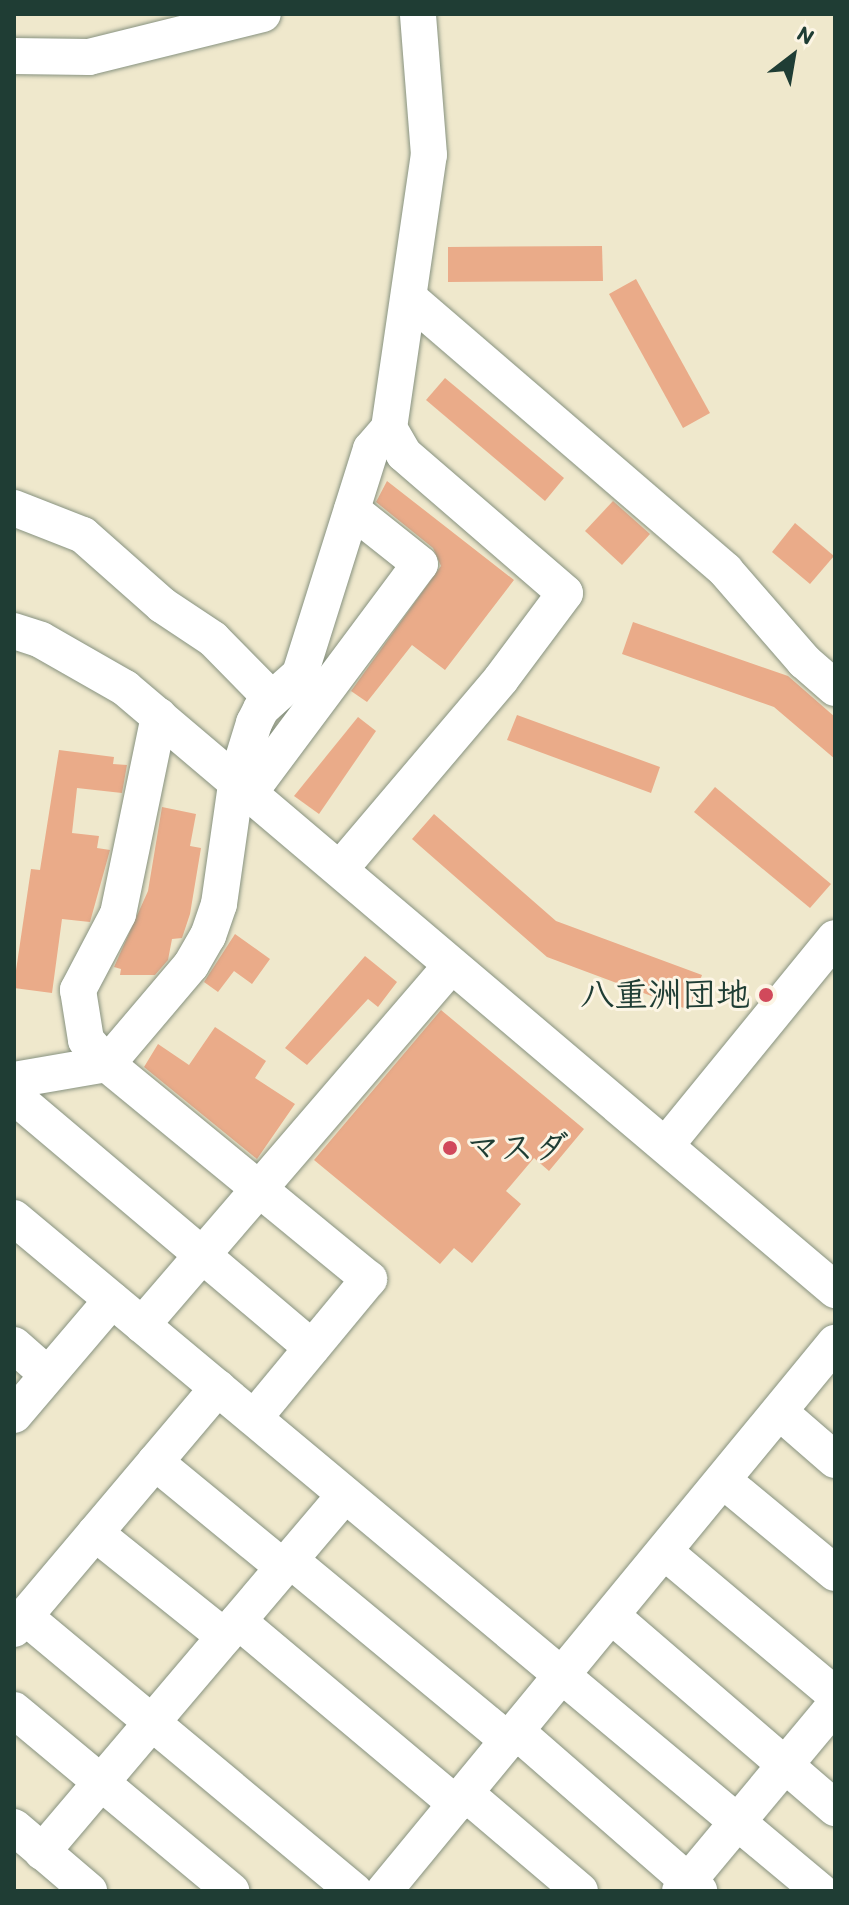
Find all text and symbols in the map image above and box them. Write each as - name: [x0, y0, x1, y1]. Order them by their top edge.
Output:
- north arrow: [753, 16, 833, 96]
- text: N: [792, 20, 819, 50]
- place label: 八重洲団地: [580, 975, 750, 1015]
- marker: 八重洲団地: [757, 986, 775, 1004]
- place label: マスダ: [466, 1128, 568, 1168]
- marker: マスダ: [441, 1139, 459, 1157]

